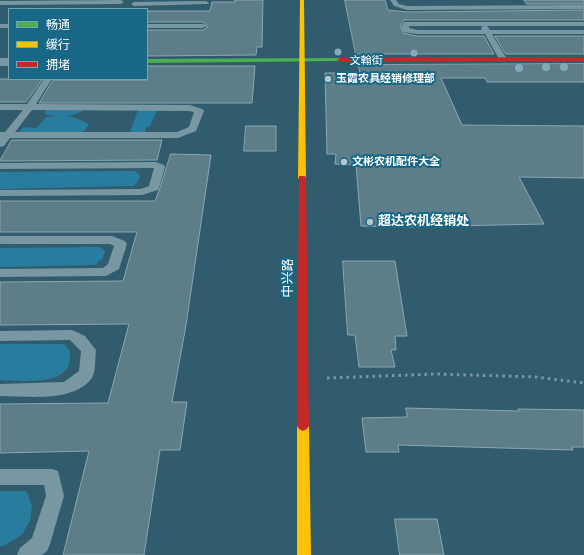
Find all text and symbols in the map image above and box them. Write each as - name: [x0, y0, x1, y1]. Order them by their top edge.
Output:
- legend: [8, 8, 148, 80]
- text: 畅通: [46, 18, 70, 33]
- text: 缓行: [46, 38, 70, 53]
- street label: 文翰街: [350, 54, 382, 68]
- text: 拥堵: [46, 58, 70, 73]
- place label: 玉霞农具经销修理部: [336, 72, 435, 86]
- marker: 玉霞农具经销修理部: [323, 74, 333, 84]
- place label: 文彬农机配件大全: [352, 155, 440, 169]
- marker: 文彬农机配件大全: [339, 157, 349, 167]
- place label: 超达农机经销处: [378, 214, 469, 230]
- marker: 超达农机经销处: [365, 217, 375, 227]
- street label: 中兴路: [281, 259, 297, 297]

